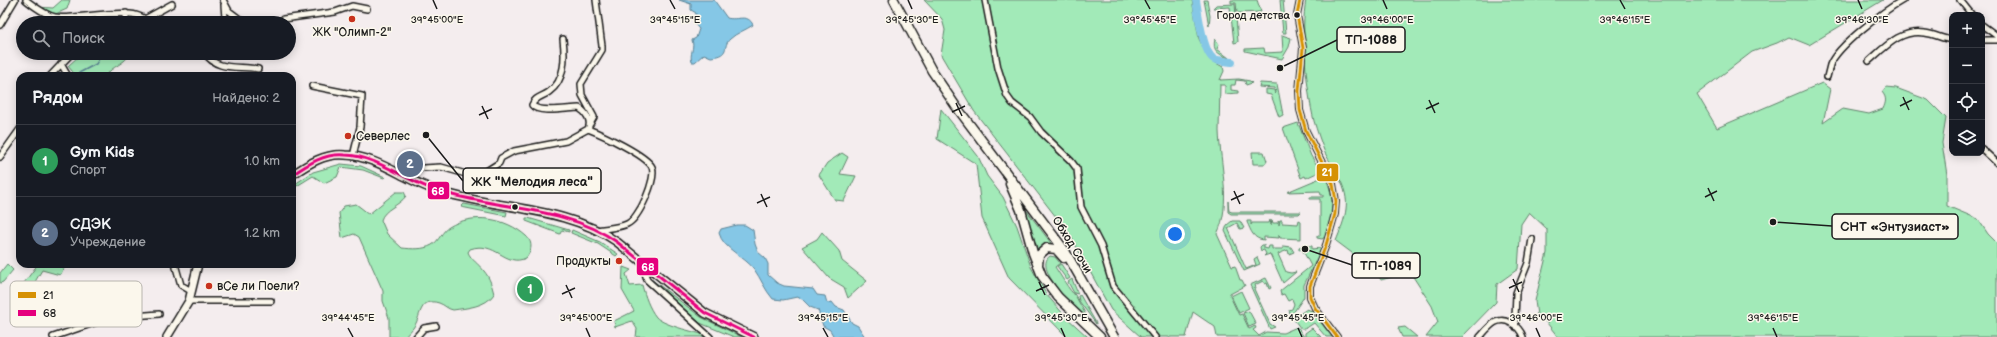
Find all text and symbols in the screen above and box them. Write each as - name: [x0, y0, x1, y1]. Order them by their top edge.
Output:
- place label: Город детства: [1216, 9, 1290, 22]
- marker: Город детства: [1292, 10, 1302, 20]
- map controls: [1949, 12, 1985, 156]
- button: +: [1949, 12, 1985, 48]
- marker: ЖК "Олимп-2": [347, 14, 357, 24]
- text: 39°45'00"E: [411, 14, 464, 26]
- text: 39°45'15"E: [650, 14, 701, 26]
- text: 39°45'30"E: [886, 14, 939, 26]
- text: 39°45'45"E: [1124, 14, 1177, 26]
- text: 39°46'00"E: [1360, 14, 1414, 26]
- text: 39°46'15"E: [1600, 14, 1651, 26]
- text: 39°46'30"E: [1835, 14, 1889, 26]
- search box: [16, 16, 296, 60]
- place label: ЖК "Олимп-2": [313, 25, 391, 40]
- icon: search: [30, 27, 52, 49]
- callout: ТП-1088: [1337, 27, 1405, 52]
- text: Поиск: [62, 29, 105, 48]
- text: ТП-1088: [1345, 32, 1397, 48]
- button: −: [1949, 48, 1985, 84]
- button: locate: [1949, 84, 1985, 120]
- text: Рядом: [32, 88, 83, 108]
- text: Найдено: 2: [212, 90, 280, 106]
- button: layers: [1949, 120, 1985, 156]
- place label: Северлес: [356, 129, 410, 144]
- marker: Северлес: [343, 131, 353, 141]
- text: Gym Kids: [70, 143, 134, 162]
- pin: 2: [397, 149, 423, 179]
- text: 1: [42, 153, 48, 169]
- text: 1.0 km: [244, 153, 280, 169]
- text: Спорт: [70, 162, 106, 178]
- line badge: 21: [1316, 163, 1339, 182]
- text: 21: [1322, 166, 1333, 179]
- callout: ЖК "Мелодия леса": [463, 168, 601, 193]
- text: ЖК "Мелодия леса": [471, 174, 593, 190]
- line badge: 68: [427, 181, 450, 200]
- text: 68: [431, 185, 445, 198]
- unlabelled marker: [510, 202, 520, 212]
- street label: Обход Сочи: [1049, 214, 1095, 276]
- callout: СНТ «Энтузиаст»: [1832, 214, 1958, 239]
- text: СДЭК: [70, 215, 111, 234]
- text: СНТ «Энтузиаст»: [1840, 219, 1950, 235]
- your location: [1165, 224, 1185, 244]
- text: 2: [41, 225, 49, 241]
- text: 1.2 km: [244, 225, 280, 241]
- text: Учреждение: [70, 234, 146, 250]
- callout: ТП-1089: [1352, 253, 1420, 278]
- place label: Продукты: [556, 254, 611, 269]
- marker: Продукты: [614, 256, 624, 266]
- line badge: 68: [636, 257, 659, 276]
- text: ТП-1089: [1360, 258, 1412, 274]
- text: 68: [641, 261, 655, 274]
- pin: 1: [517, 274, 543, 304]
- place label: вСе ли Поели?: [217, 279, 300, 294]
- legend: [10, 281, 142, 327]
- marker: вСе ли Поели?: [204, 281, 214, 291]
- text: 21: [43, 289, 54, 302]
- text: 68: [43, 307, 56, 320]
- text: 39°44'45"E: [321, 312, 375, 324]
- text: 39°45'00"E: [560, 312, 613, 324]
- text: 39°45'15"E: [798, 312, 849, 324]
- text: 39°45'30"E: [1035, 312, 1088, 324]
- text: 39°45'45"E: [1272, 312, 1325, 324]
- text: 39°46'00"E: [1509, 312, 1563, 324]
- text: 39°46'15"E: [1748, 312, 1799, 324]

